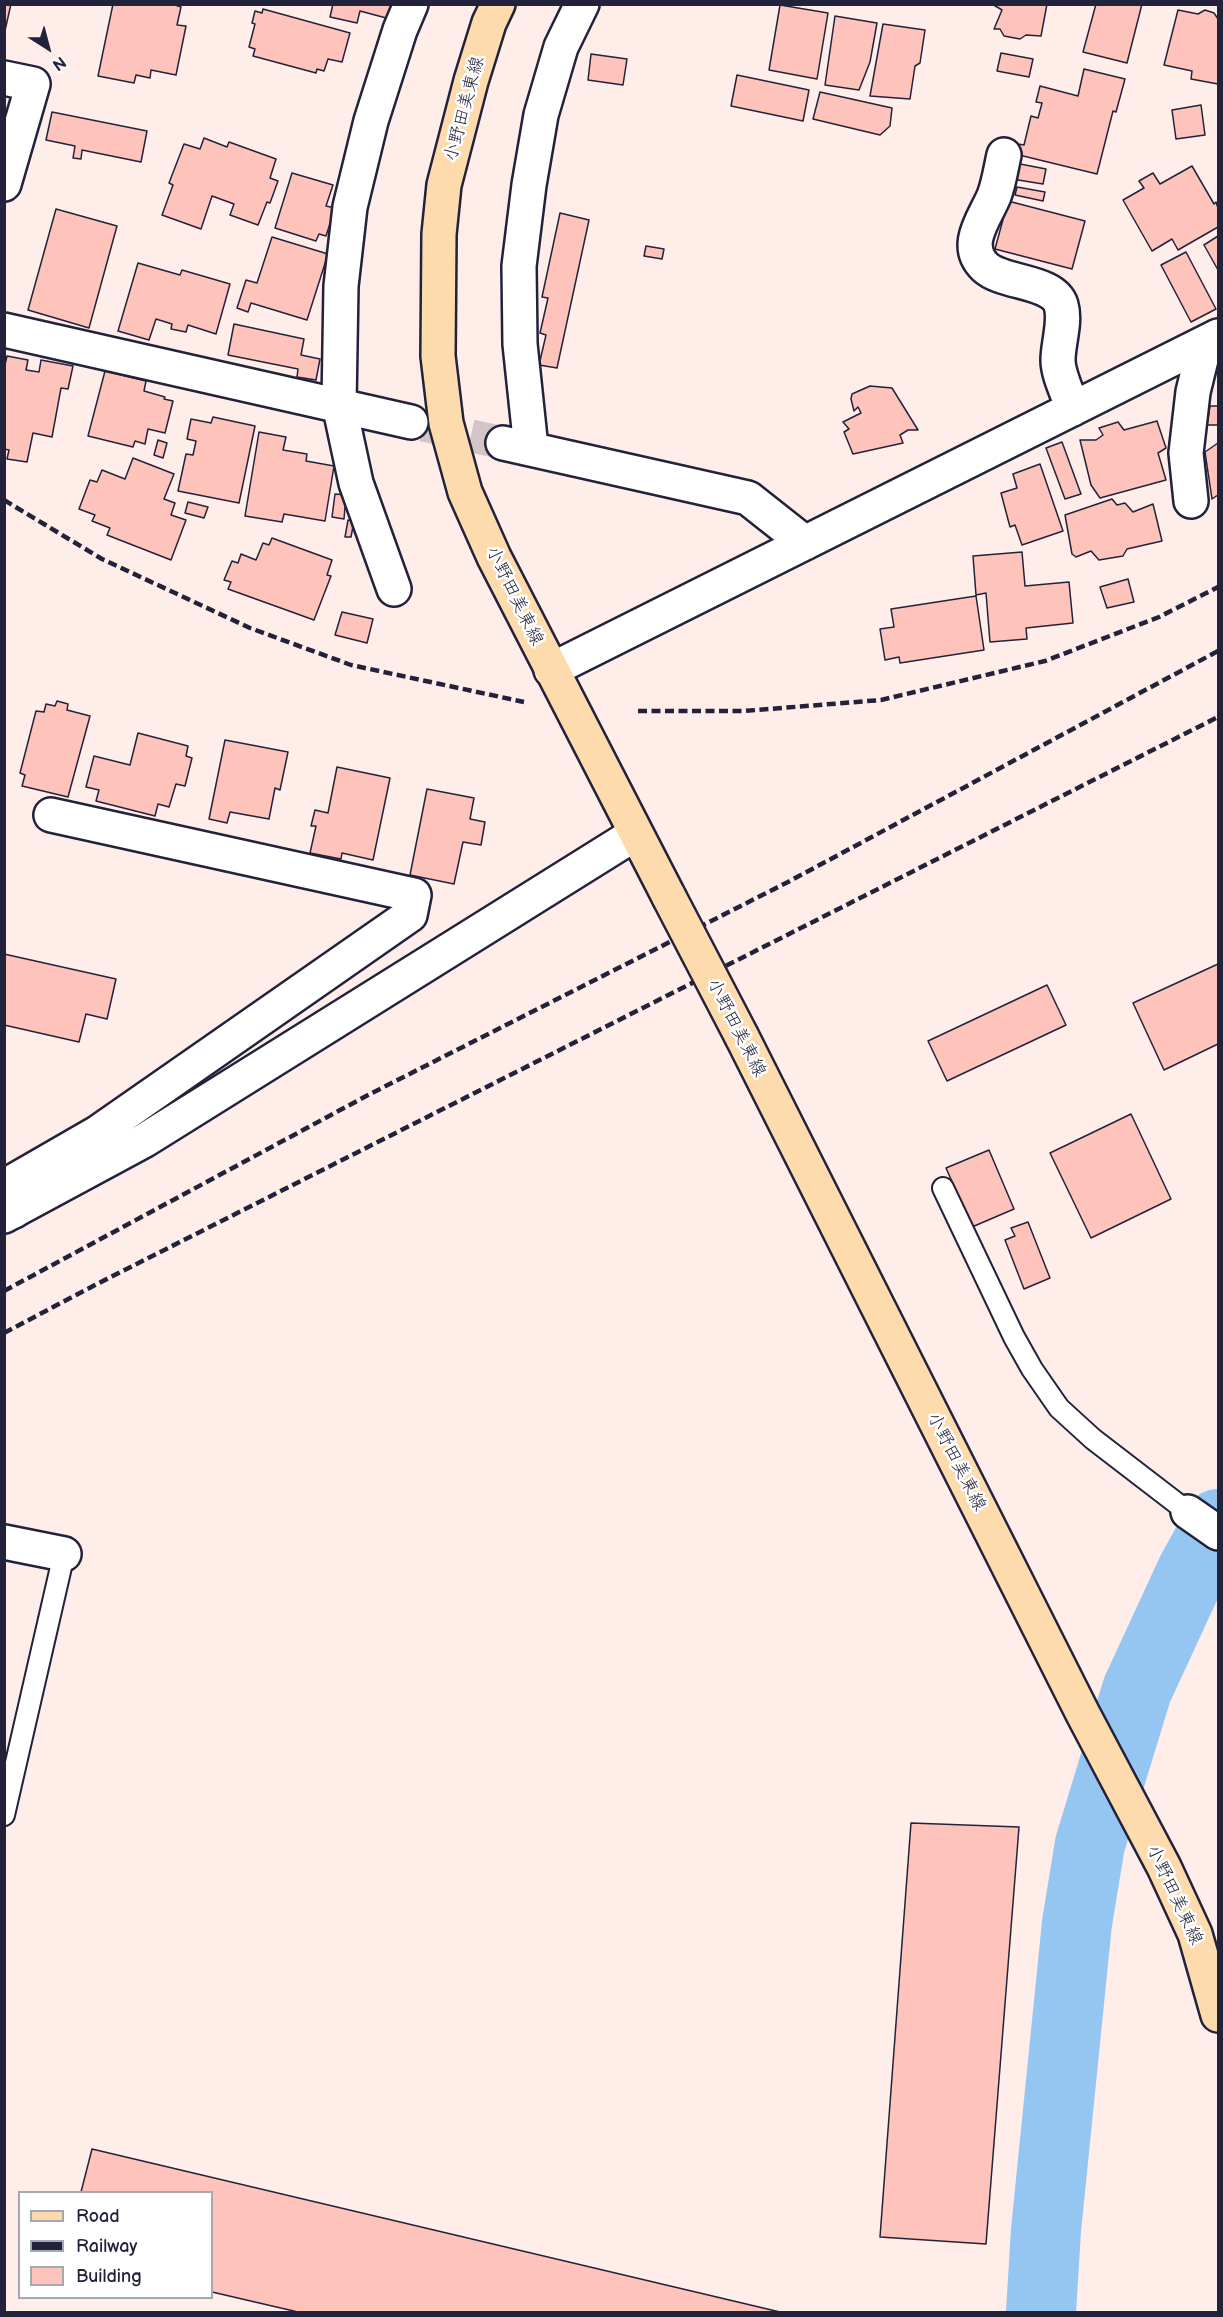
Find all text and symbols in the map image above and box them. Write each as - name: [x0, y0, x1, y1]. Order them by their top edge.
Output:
- north arrow: [18, 18, 78, 78]
- text: N: [48, 52, 69, 74]
- street label: 小野田美東線: [441, 54, 489, 164]
- street label: 小野田美東線: [481, 543, 547, 649]
- street label: 小野田美東線: [702, 975, 770, 1081]
- street label: 小野田美東線: [922, 1409, 990, 1515]
- street label: 小野田美東線: [1141, 1841, 1207, 1949]
- legend: [18, 2191, 213, 2299]
- text: Road: [76, 2206, 120, 2227]
- text: Railway: [76, 2236, 138, 2257]
- text: Building: [76, 2266, 142, 2287]

